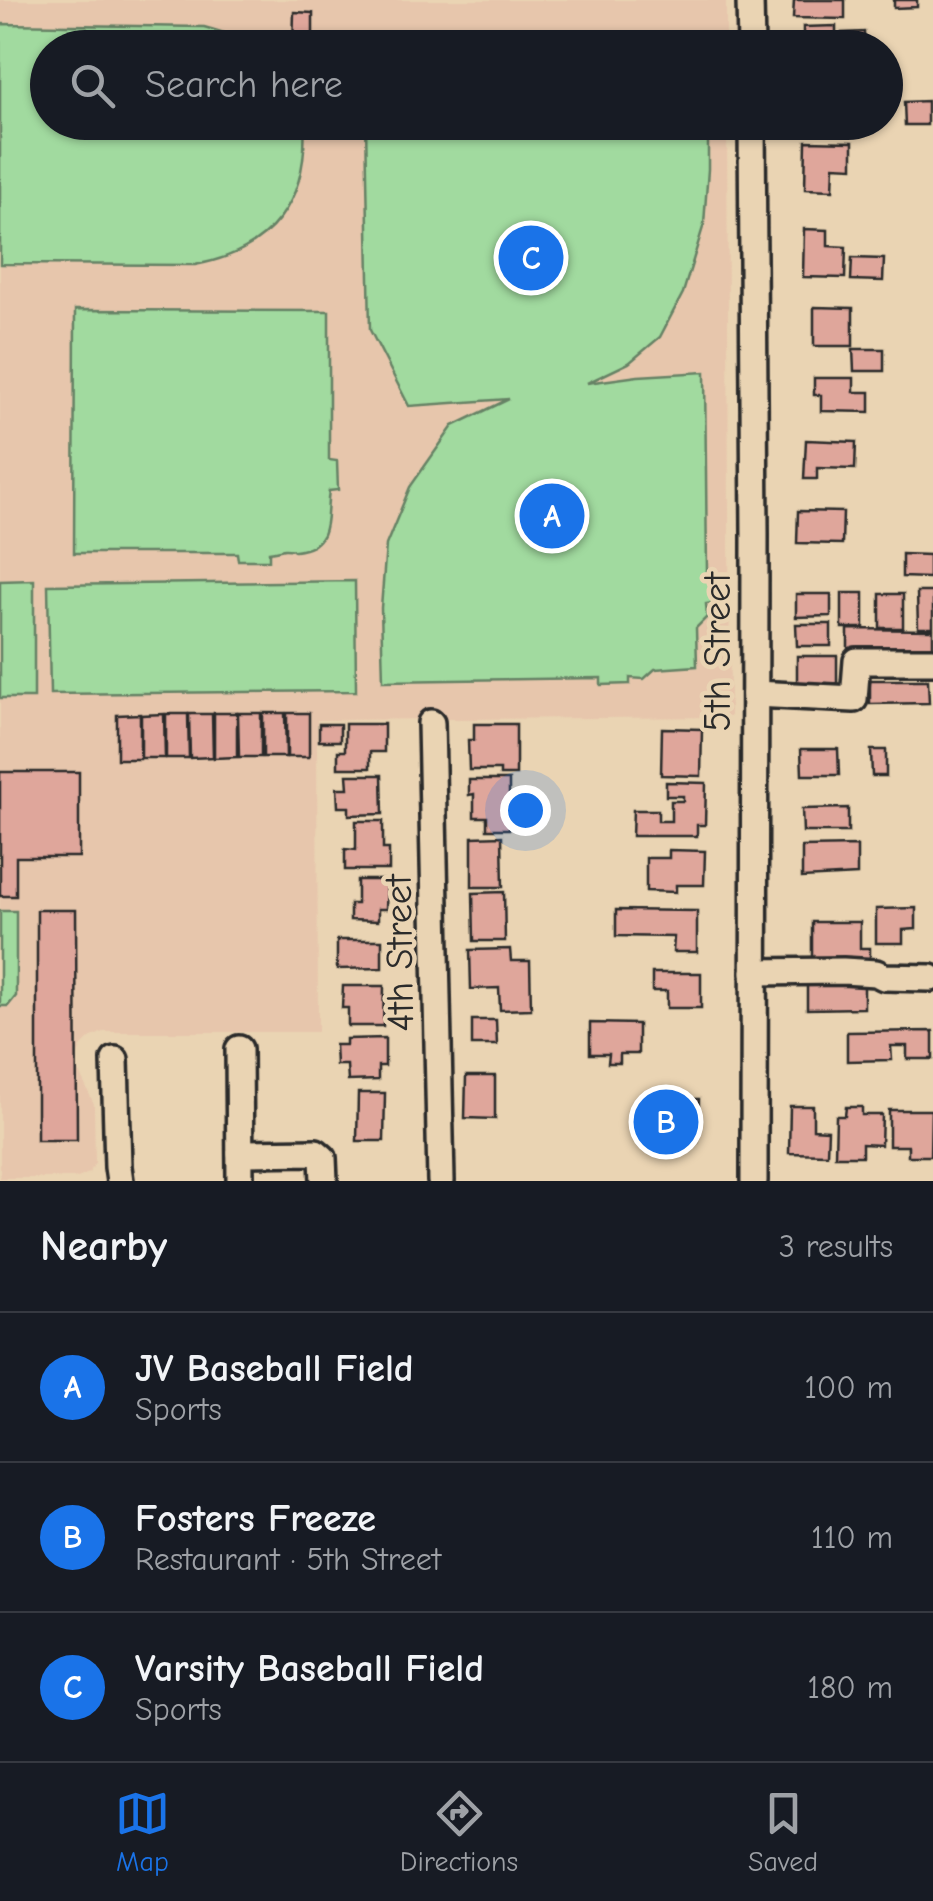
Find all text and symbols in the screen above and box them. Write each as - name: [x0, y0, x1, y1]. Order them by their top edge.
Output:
- search box: [30, 30, 903, 140]
- icon: search: [65, 58, 120, 113]
- text: Search here: [145, 63, 343, 107]
- pin: C: [498, 220, 564, 296]
- pin: A: [520, 478, 584, 554]
- street label: 5th Street: [696, 571, 740, 732]
- your location: [500, 785, 551, 836]
- street label: 4th Street: [377, 873, 423, 1032]
- pin: B: [634, 1084, 698, 1160]
- text: Nearby: [40, 1222, 167, 1271]
- text: 3 results: [779, 1228, 893, 1265]
- text: JV Baseball Field: [135, 1347, 414, 1391]
- text: A: [64, 1369, 81, 1406]
- text: 100 m: [804, 1369, 893, 1406]
- text: Sports: [135, 1391, 222, 1428]
- text: Fosters Freeze: [135, 1497, 376, 1541]
- text: B: [63, 1519, 82, 1556]
- text: 110 m: [811, 1519, 893, 1556]
- text: Restaurant · 5th Street: [135, 1541, 441, 1578]
- text: Varsity Baseball Field: [135, 1647, 484, 1691]
- text: C: [63, 1669, 82, 1706]
- text: 180 m: [807, 1669, 893, 1706]
- text: Sports: [135, 1691, 222, 1728]
- tab: Map: [115, 1786, 170, 1878]
- tab: Directions: [400, 1786, 518, 1878]
- tab: Saved: [748, 1786, 818, 1878]

